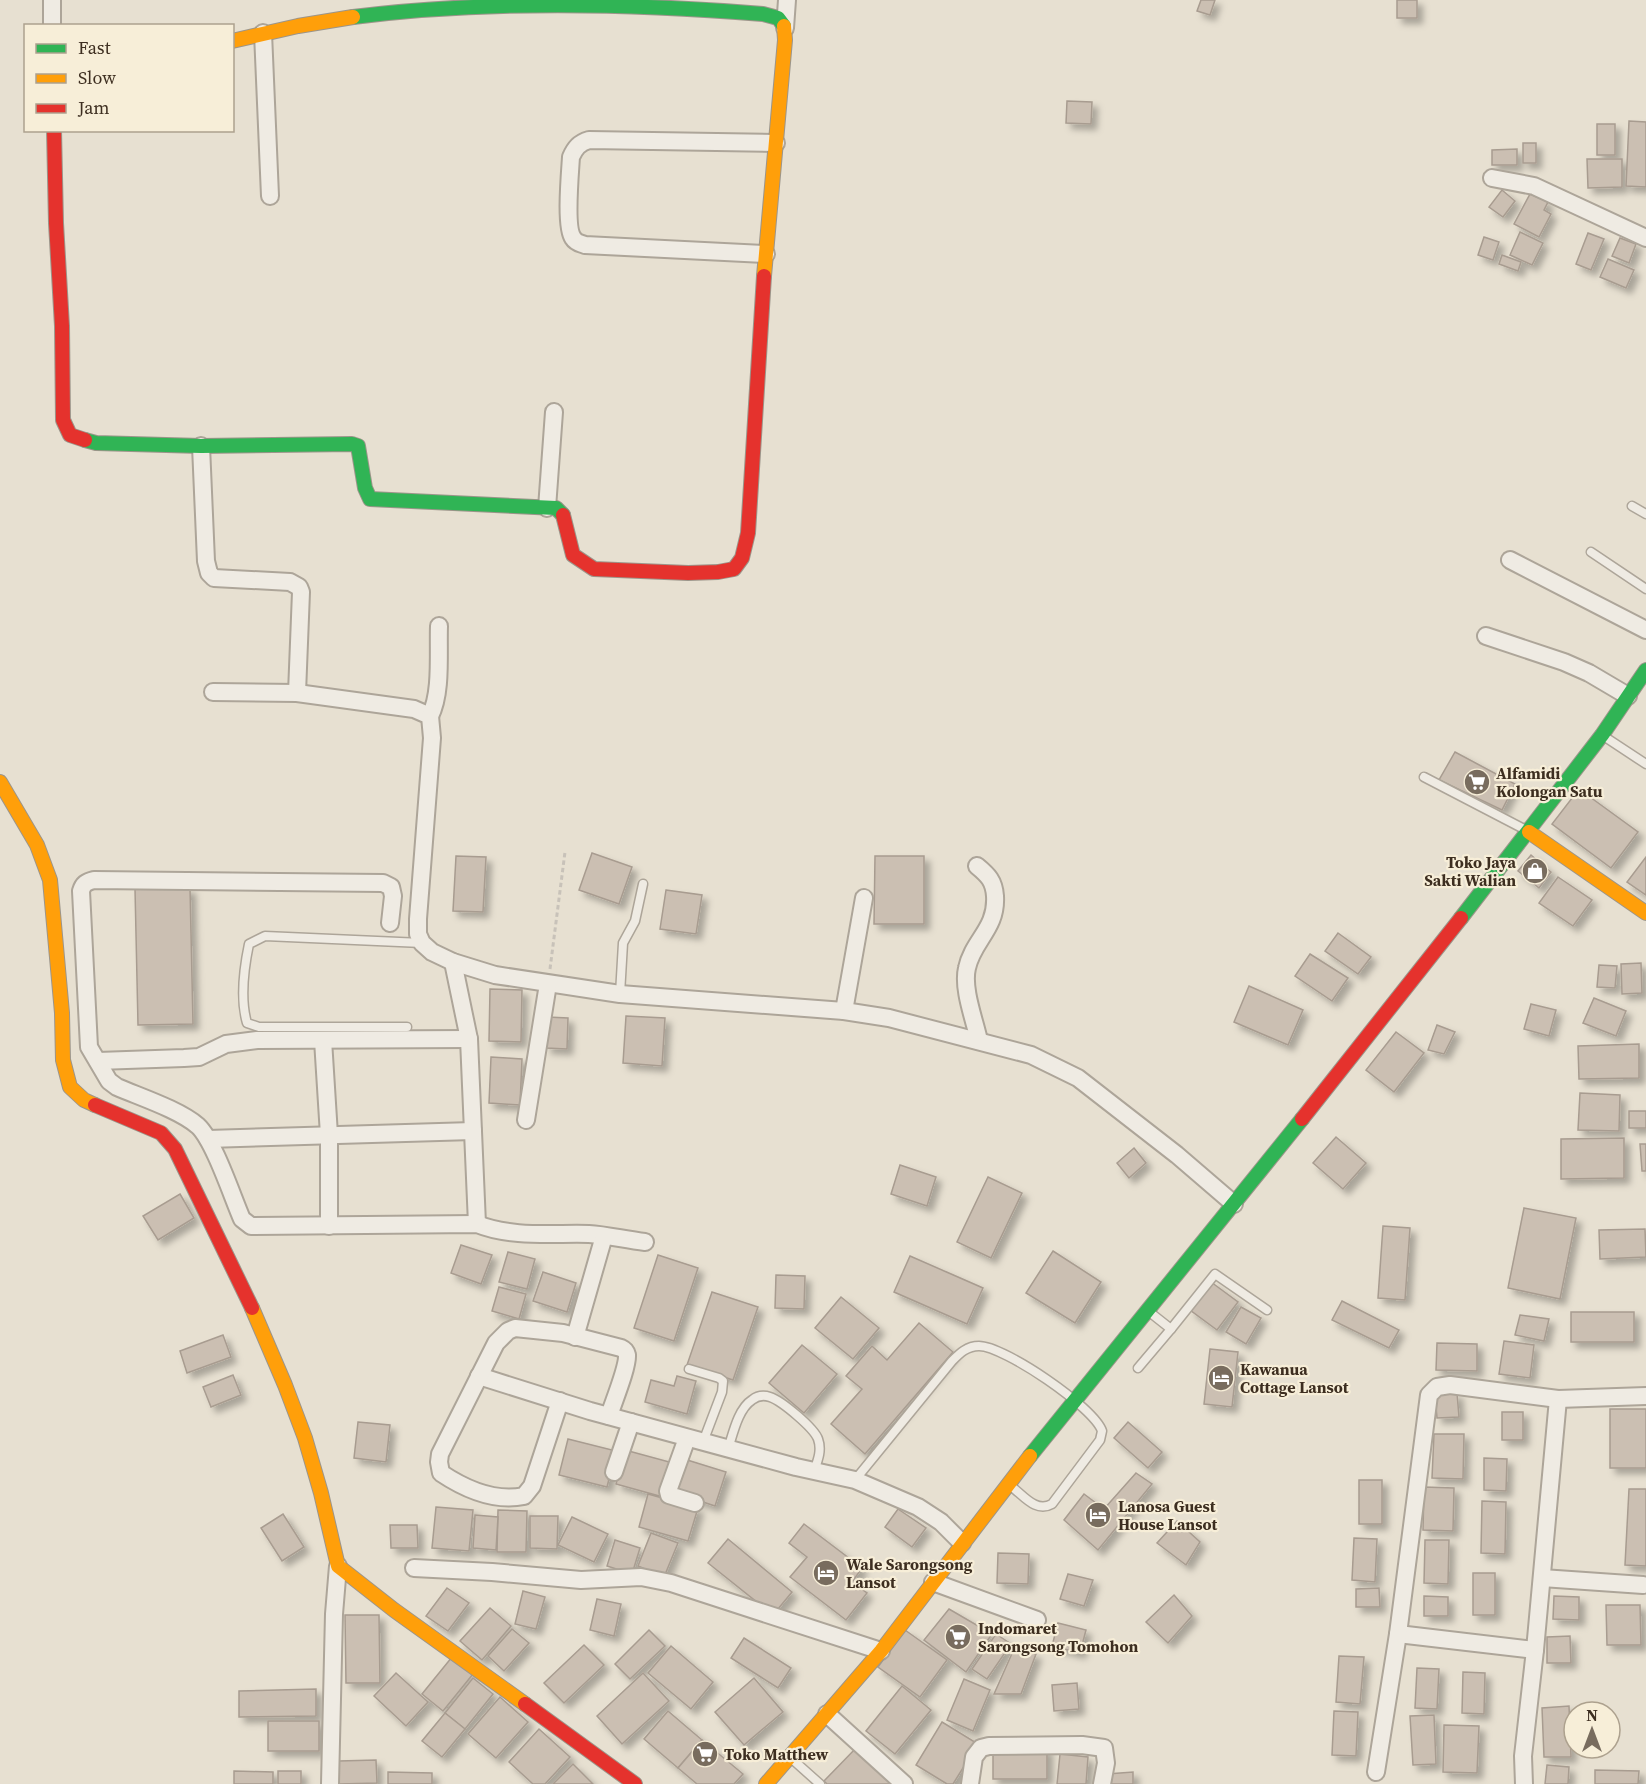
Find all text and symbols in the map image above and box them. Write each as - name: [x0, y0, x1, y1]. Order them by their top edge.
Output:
- legend: [24, 24, 234, 132]
- text: Fast: [78, 35, 111, 60]
- text: Slow: [78, 65, 116, 90]
- text: Jam: [77, 95, 110, 120]
- place label: Alfamidi Kolongan Satu: [1496, 762, 1603, 802]
- supermarket icon: Alfamidi Kolongan Satu: [1462, 767, 1492, 797]
- place label: Toko Jaya Sakti Walian: [1424, 851, 1516, 891]
- shop icon: Toko Jaya Sakti Walian: [1520, 856, 1550, 886]
- place label: Kawanua Cottage Lansot: [1240, 1358, 1349, 1398]
- hotel icon: Kawanua Cottage Lansot: [1206, 1363, 1236, 1393]
- place label: Lanosa Guest House Lansot: [1118, 1495, 1217, 1535]
- hotel icon: Lanosa Guest House Lansot: [1083, 1500, 1113, 1530]
- place label: Wale Sarongsong Lansot: [846, 1553, 973, 1593]
- hotel icon: Wale Sarongsong Lansot: [811, 1558, 841, 1588]
- place label: Indomaret Sarongsong Tomohon: [978, 1617, 1138, 1657]
- supermarket icon: Indomaret Sarongsong Tomohon: [943, 1622, 973, 1652]
- north arrow: [1562, 1700, 1622, 1760]
- text: N: [1586, 1704, 1598, 1726]
- supermarket icon: Toko Matthew: [690, 1739, 720, 1769]
- place label: Toko Matthew: [724, 1743, 829, 1765]

